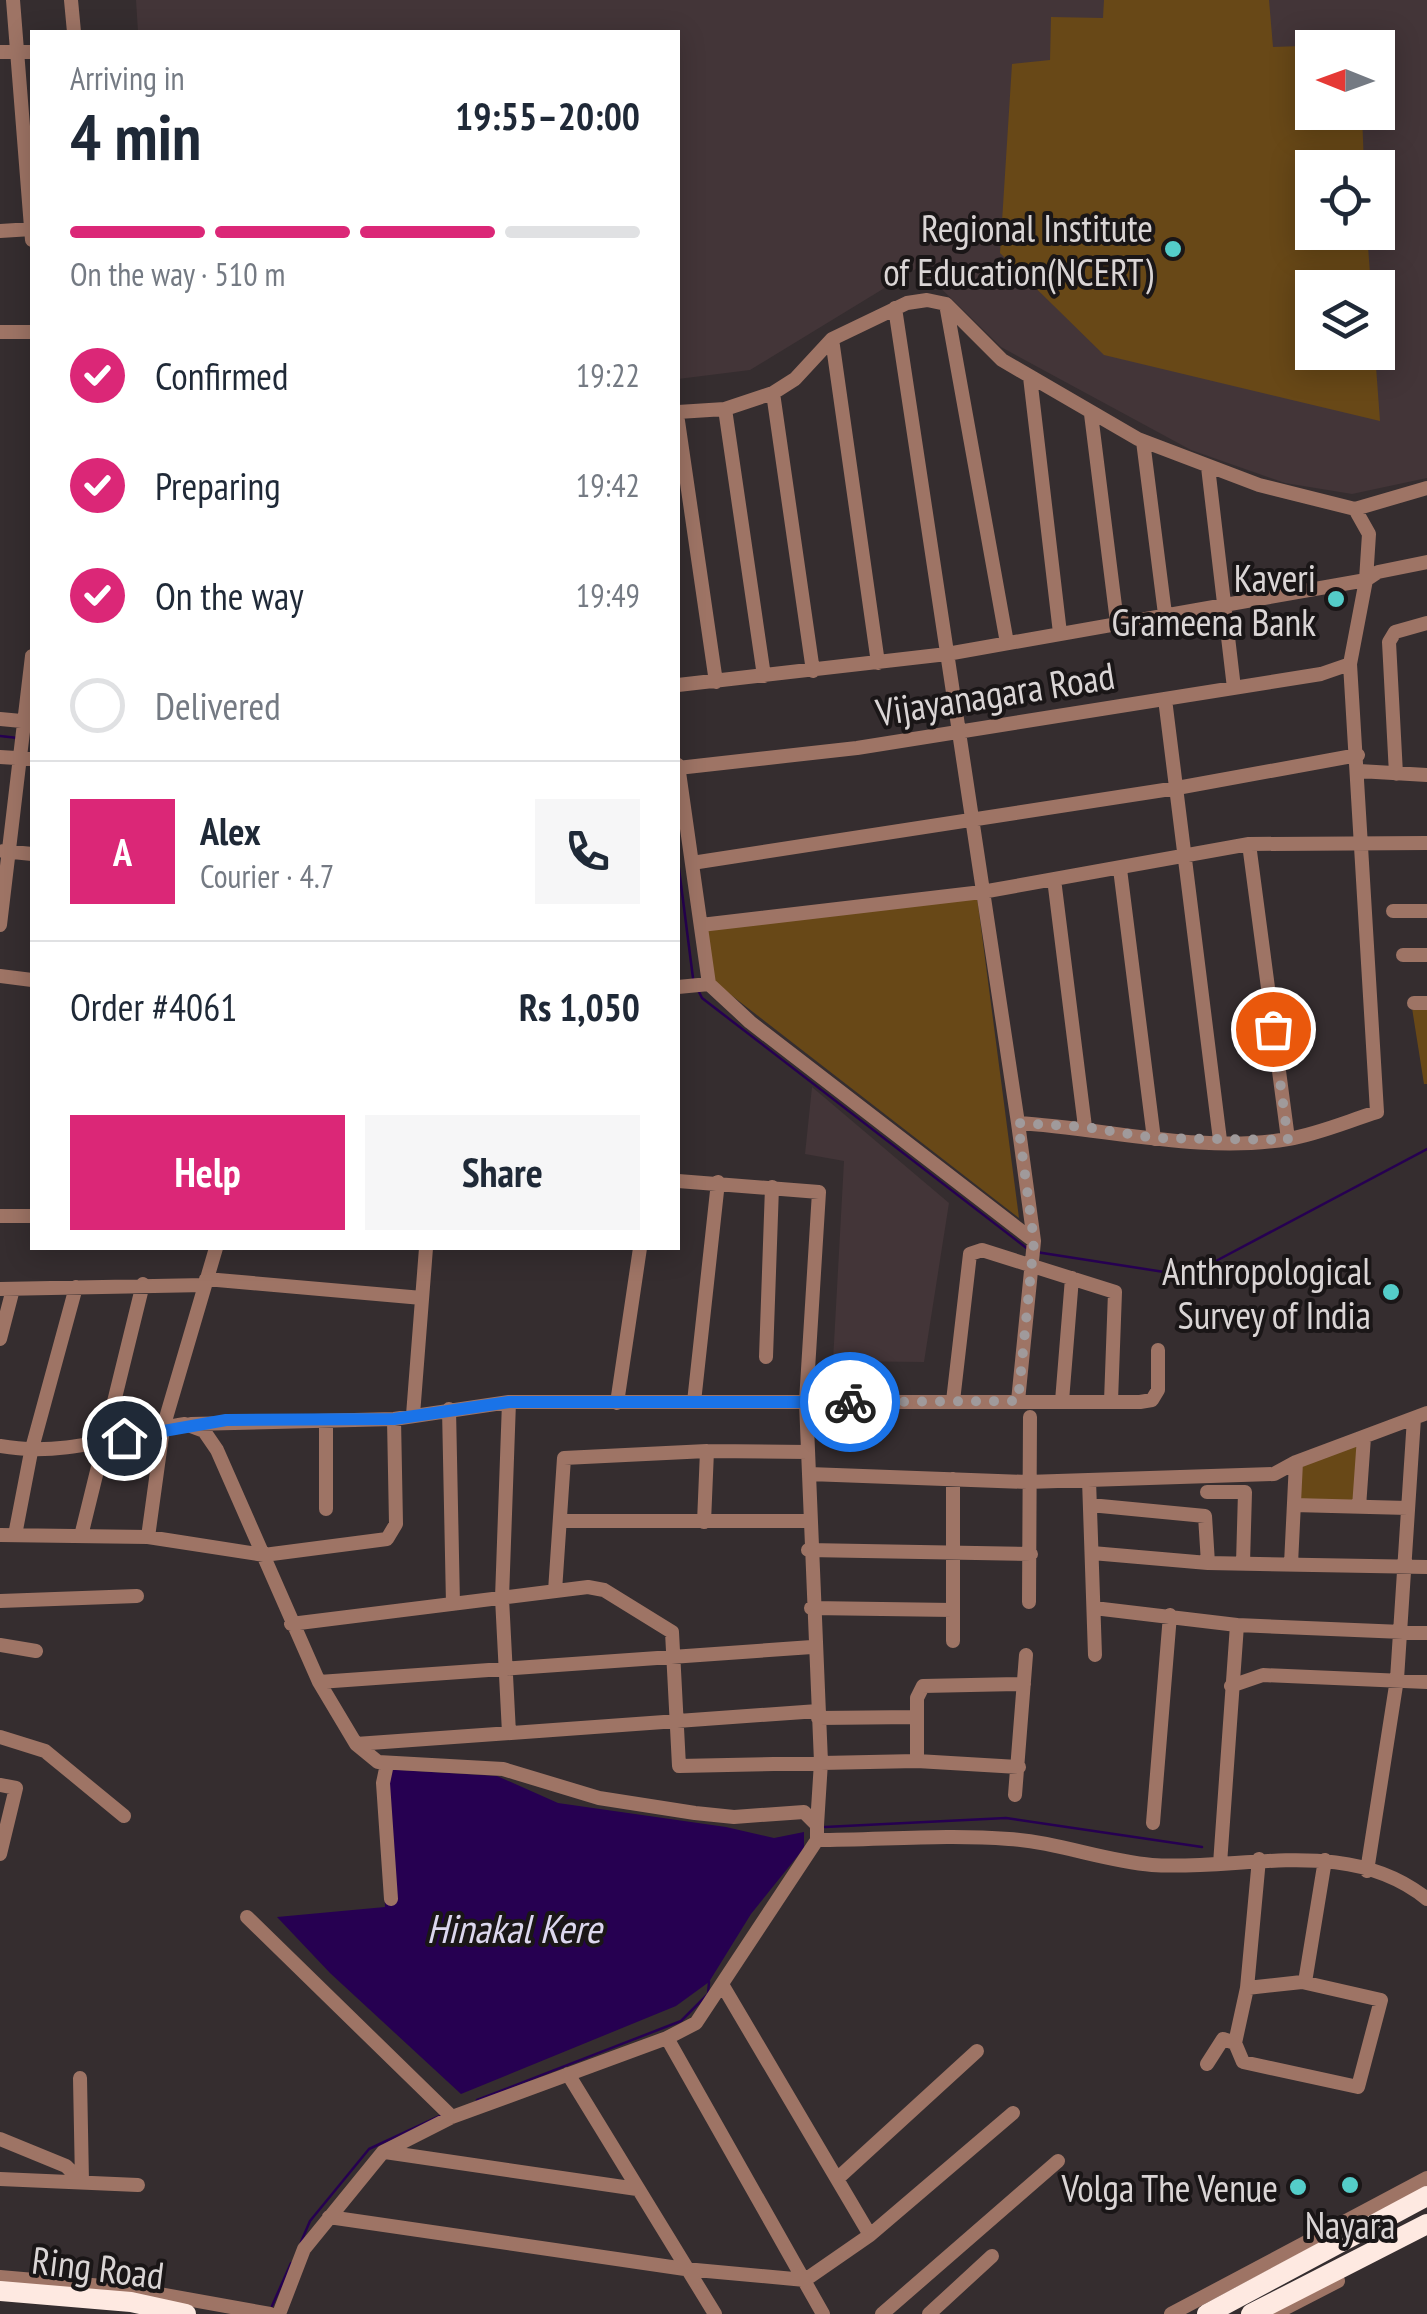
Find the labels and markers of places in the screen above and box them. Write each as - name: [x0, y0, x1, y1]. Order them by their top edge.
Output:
- place label: Regional Institute of Education(NCERT): [883, 203, 1153, 296]
- marker: Regional Institute of Education(NCERT): [1162, 238, 1184, 260]
- place label: Kaveri Grameena Bank: [1111, 553, 1316, 646]
- marker: Kaveri Grameena Bank: [1325, 588, 1347, 610]
- pin: [1231, 987, 1316, 1072]
- place label: Anthropological Survey of India: [1162, 1246, 1371, 1339]
- marker: Anthropological Survey of India: [1380, 1281, 1402, 1303]
- pin: [82, 1396, 167, 1481]
- place label: Volga The Venue: [1060, 2163, 1278, 2212]
- marker: Nayara: [1339, 2174, 1361, 2196]
- marker: Volga The Venue: [1287, 2176, 1309, 2198]
- place label: Nayara: [1305, 2200, 1395, 2249]

